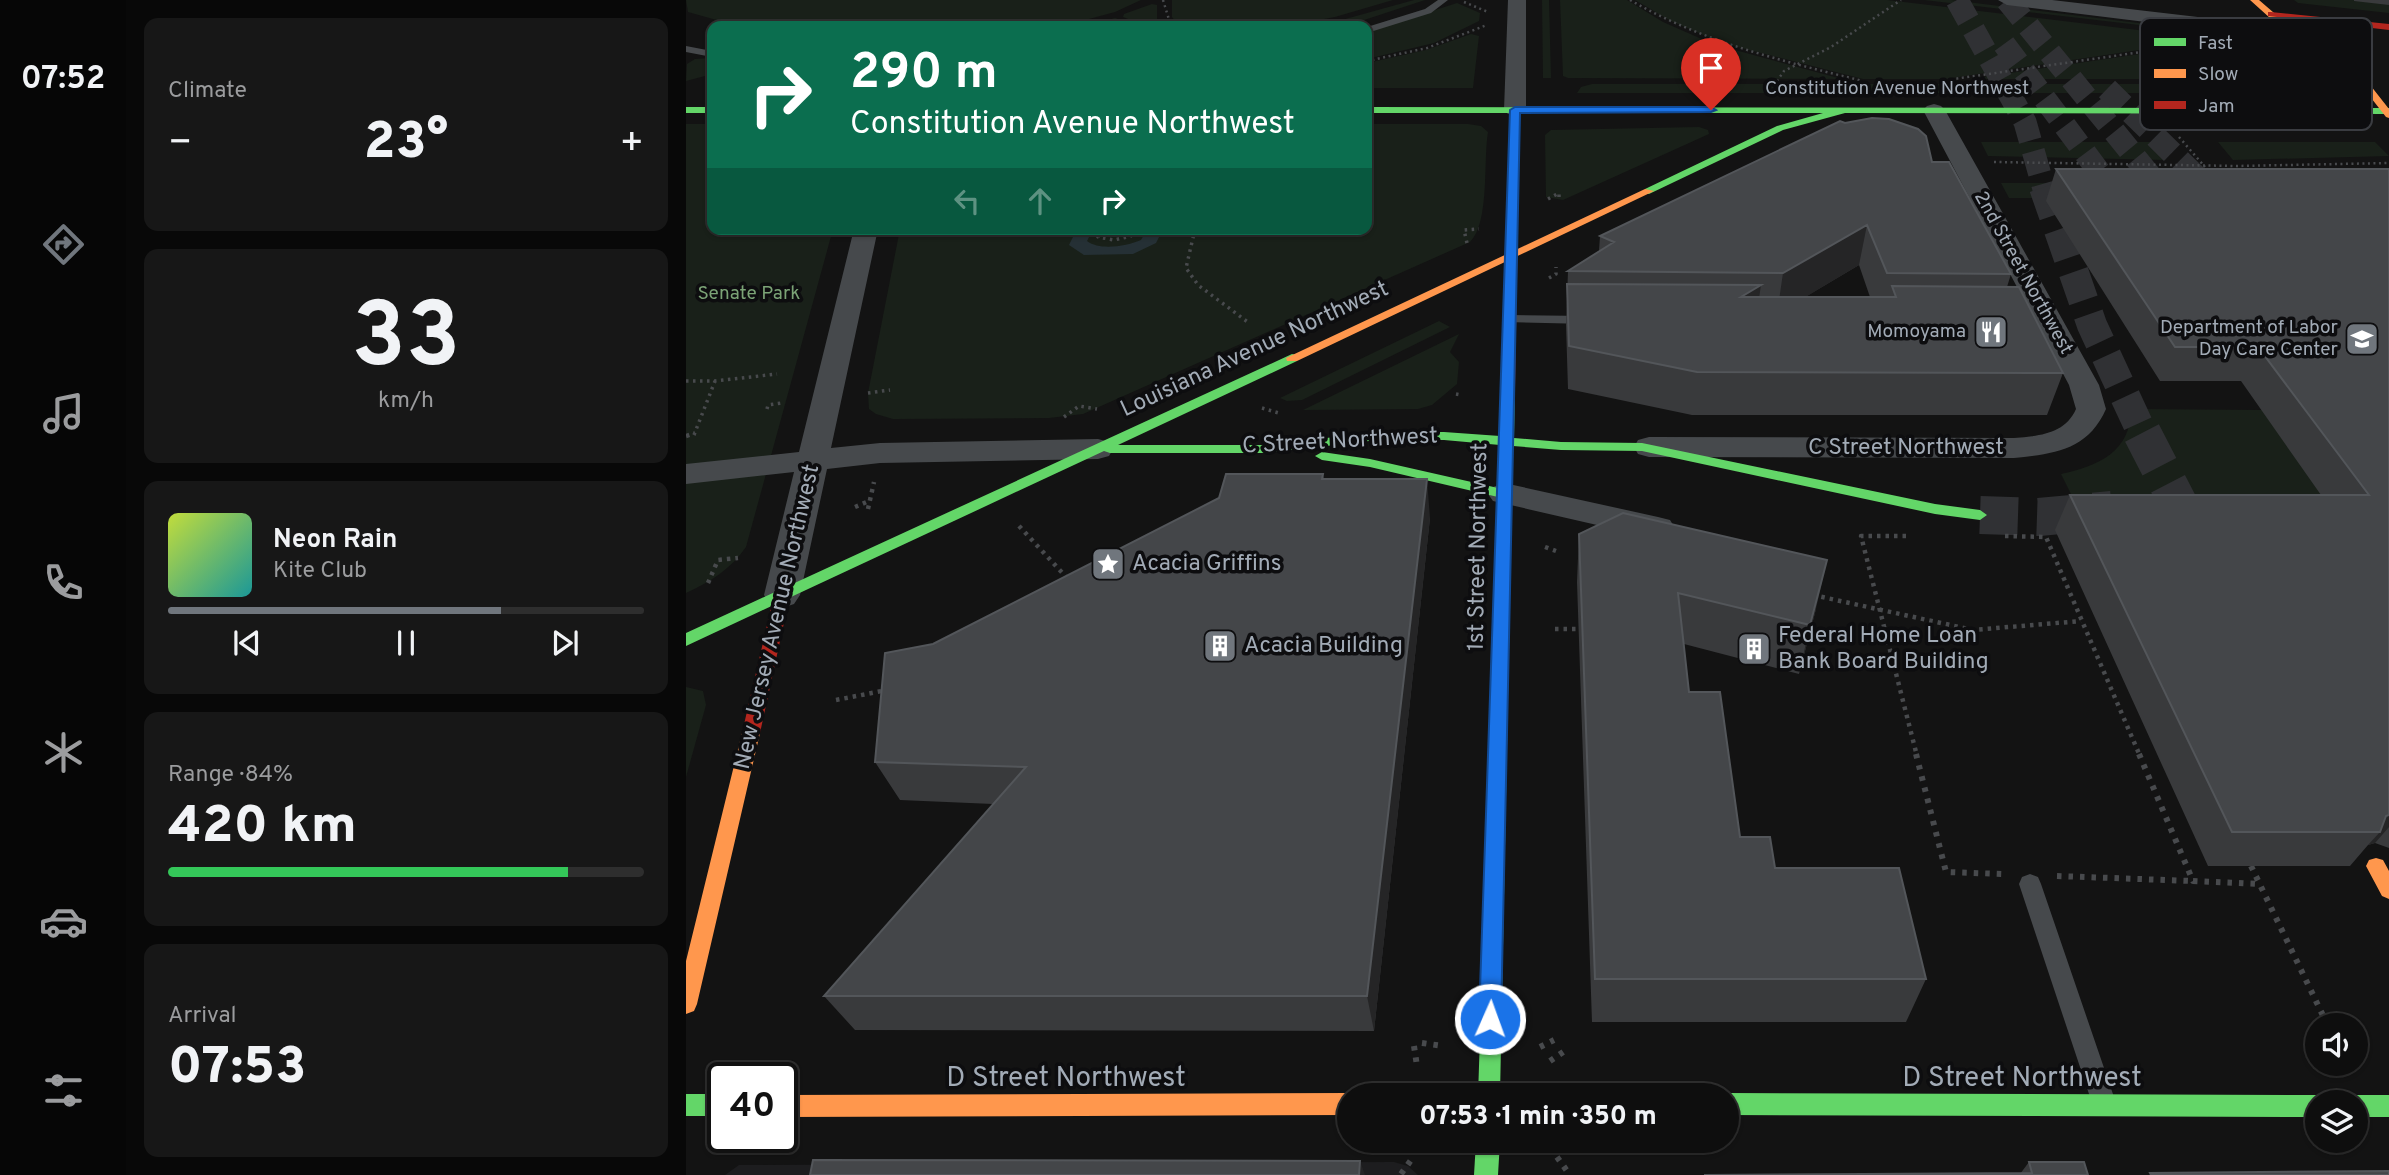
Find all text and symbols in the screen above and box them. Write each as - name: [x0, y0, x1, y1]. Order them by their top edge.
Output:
- legend: [2140, 18, 2372, 130]
- text: Fast: [2198, 32, 2233, 56]
- pin: [1681, 38, 1741, 110]
- text: 290 m: [850, 44, 998, 106]
- icon: right: [735, 49, 826, 140]
- icon: arrive: [1692, 49, 1730, 87]
- text: 07:52: [21, 60, 105, 100]
- text: Slow: [2198, 63, 2238, 87]
- text: Climate: [168, 77, 247, 106]
- street label: Constitution Avenue Northwest: [1765, 77, 2029, 101]
- text: Jam: [2198, 95, 2235, 119]
- text: Constitution Avenue Northwest: [850, 105, 1295, 145]
- text: 23°: [364, 111, 448, 177]
- text: −: [168, 120, 193, 169]
- text: +: [619, 120, 644, 169]
- icon: left: [948, 182, 986, 220]
- icon: ahead: [1021, 182, 1059, 220]
- icon: right: [1094, 182, 1132, 220]
- street label: 2nd Street Northwest: [1968, 187, 2078, 359]
- icon: directions: [39, 220, 88, 269]
- street label: Louisiana Avenue Northwest: [1116, 275, 1394, 425]
- park label: Senate Park: [698, 282, 800, 306]
- text: 33: [351, 284, 461, 399]
- restaurant icon: Momoyama: [1972, 313, 2010, 351]
- place label: Department of Labor Day Care Center: [2160, 316, 2339, 362]
- place label: Momoyama: [1867, 320, 1966, 344]
- school or university icon: Department of Labor Day Care Center: [2343, 320, 2381, 358]
- text: km/h: [378, 387, 434, 416]
- icon: music: [39, 389, 88, 438]
- street label: C Street Northwest: [1241, 422, 1439, 462]
- street label: C Street Northwest: [1808, 434, 2004, 463]
- street label: 1st Street Northwest: [1463, 443, 1495, 651]
- street label: New Jersey Avenue Northwest: [729, 461, 827, 773]
- text: Neon Rain: [273, 524, 398, 557]
- place icon: Acacia Griffins: [1089, 545, 1127, 583]
- place label: Acacia Griffins: [1132, 550, 1282, 579]
- text: Kite Club: [273, 557, 367, 586]
- icon: phone: [39, 558, 88, 607]
- place label: Federal Home Loan Bank Board Building: [1778, 622, 1989, 677]
- icon: previous: [228, 624, 266, 662]
- icon: pause: [387, 624, 425, 662]
- icon: next: [546, 624, 584, 662]
- building icon: Acacia Building: [1201, 627, 1239, 665]
- building icon: Federal Home Loan Bank Board Building: [1735, 630, 1773, 668]
- place label: Acacia Building: [1244, 632, 1403, 661]
- icon: climate: [39, 728, 88, 777]
- text: Range · 84%: [168, 761, 293, 790]
- text: 420 km: [168, 795, 357, 861]
- icon: car: [39, 897, 88, 946]
- position arrow: [1453, 982, 1527, 1056]
- text: Arrival: [168, 1002, 237, 1031]
- map controls: [2305, 1013, 2368, 1153]
- button: sound: [2305, 1013, 2368, 1076]
- text: 07:53: [168, 1036, 306, 1102]
- street label: D Street Northwest: [946, 1061, 1186, 1097]
- street label: D Street Northwest: [1902, 1061, 2142, 1097]
- speed limit sign: 40: [707, 1062, 798, 1153]
- icon: filters: [39, 1066, 88, 1115]
- button: layers: [2305, 1090, 2368, 1153]
- text: 07:53 · 1 min · 350 m: [1419, 1101, 1657, 1134]

